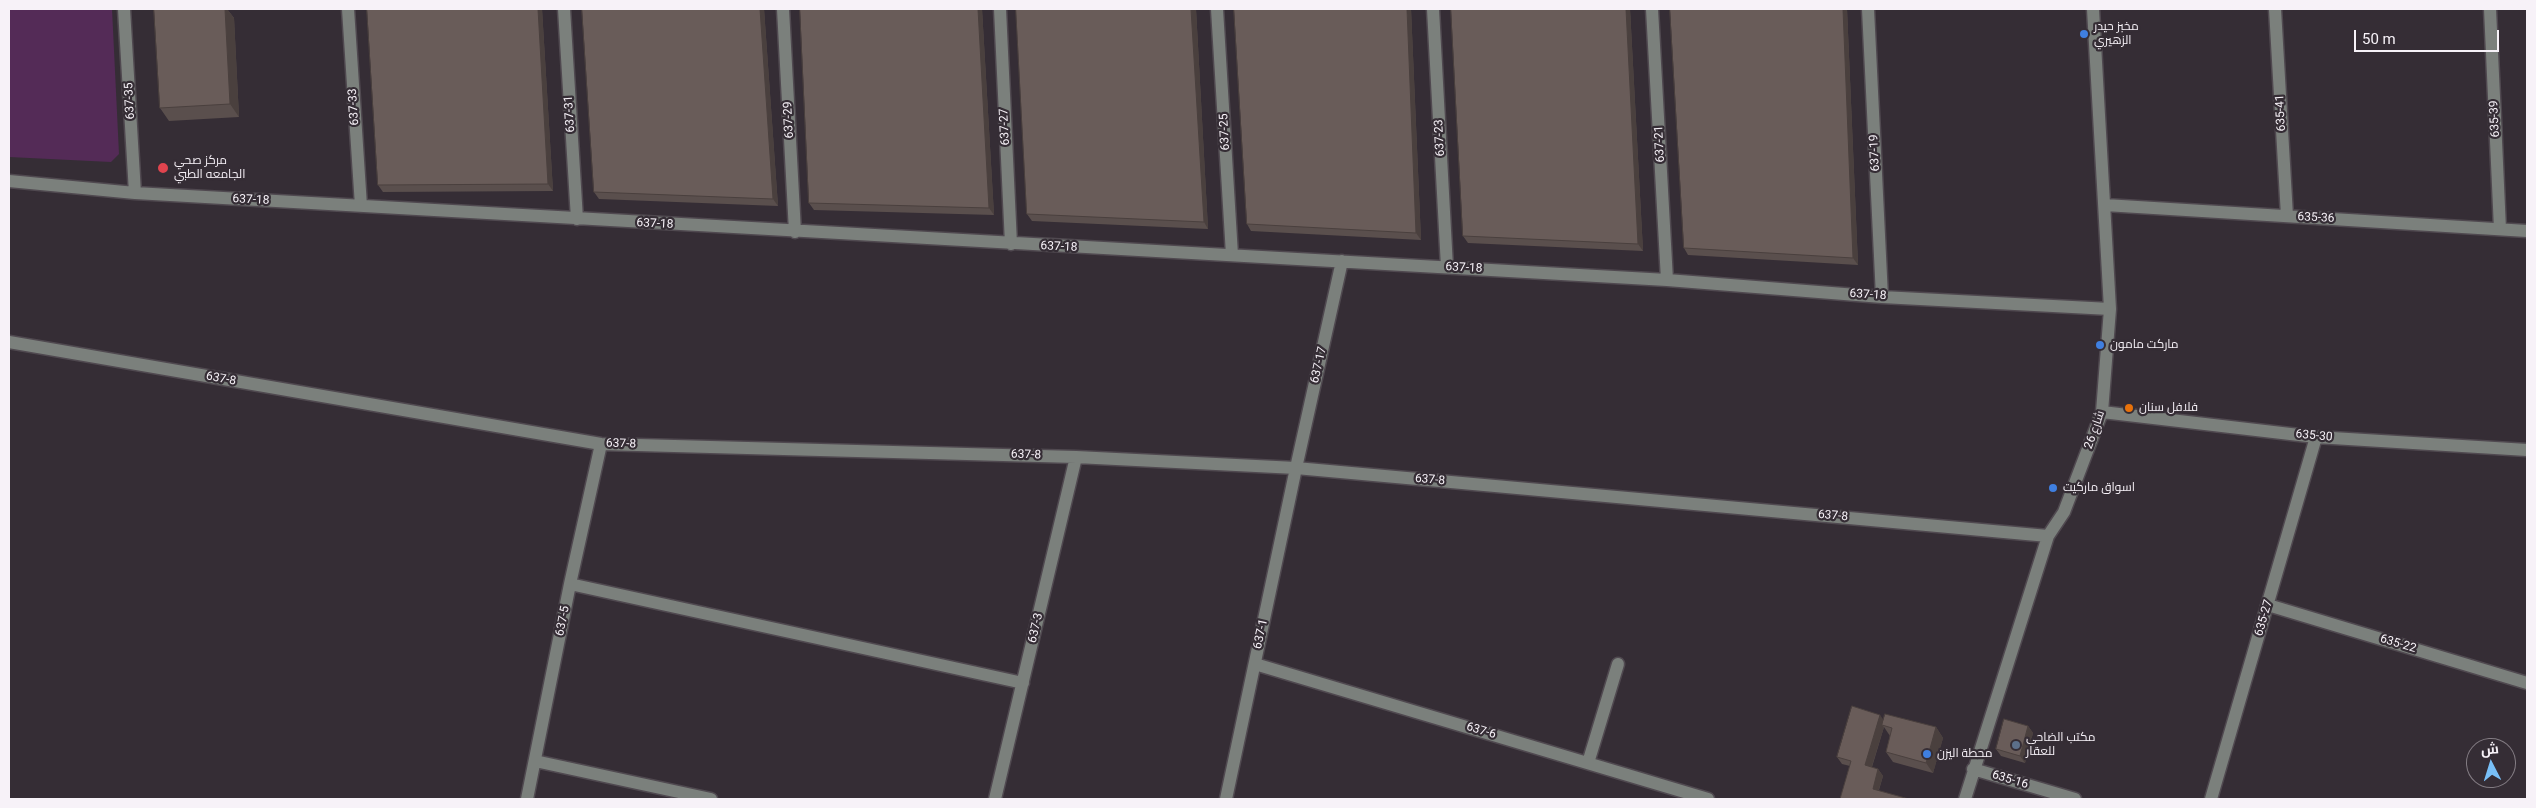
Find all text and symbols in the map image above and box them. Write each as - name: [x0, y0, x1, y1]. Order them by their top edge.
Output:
- place label: مخبز حيدر الزهيري: [2094, 20, 2139, 48]
- scale bar: [2356, 20, 2501, 52]
- marker: مخبز حيدر الزهيري: [2078, 28, 2090, 40]
- text: 50 m: [2362, 30, 2396, 48]
- street label: 637-35: [122, 82, 138, 120]
- street label: 637-33: [346, 88, 362, 126]
- street label: 635-41: [2273, 94, 2289, 132]
- street label: 637-31: [562, 95, 578, 133]
- street label: 635-39: [2487, 100, 2503, 138]
- street label: 637-29: [781, 101, 797, 139]
- street label: 637-27: [997, 108, 1013, 146]
- street label: 637-25: [1217, 113, 1233, 151]
- street label: 637-23: [1432, 119, 1448, 157]
- street label: 637-21: [1652, 125, 1668, 163]
- street label: 637-19: [1867, 134, 1883, 172]
- place label: مركز صحي الجامعه الطبي: [174, 154, 245, 182]
- marker: مركز صحي الجامعه الطبي: [156, 161, 170, 175]
- street label: 637-18: [232, 192, 270, 208]
- street label: 635-36: [2297, 210, 2335, 226]
- street label: 637-18: [636, 216, 674, 232]
- street label: 637-18: [1040, 239, 1078, 255]
- street label: 637-18: [1445, 260, 1483, 276]
- street label: 637-18: [1849, 287, 1887, 303]
- place label: ماركت مامون: [2110, 338, 2179, 352]
- marker: ماركت مامون: [2094, 339, 2106, 351]
- street label: 637-17: [1308, 345, 1330, 385]
- street label: 637-8: [205, 369, 237, 389]
- place label: فلافل سنان: [2139, 401, 2198, 415]
- marker: فلافل سنان: [2123, 402, 2135, 414]
- street label: شارع 26: [2082, 409, 2108, 451]
- street label: 635-30: [2295, 427, 2333, 445]
- street label: 637-8: [606, 436, 636, 452]
- street label: 637-8: [1011, 447, 1041, 463]
- street label: 637-8: [1414, 472, 1446, 488]
- place label: اسواق ماركيت: [2063, 481, 2135, 495]
- marker: اسواق ماركيت: [2047, 482, 2059, 494]
- street label: 637-8: [1817, 508, 1849, 524]
- street label: 635-27: [2252, 598, 2276, 638]
- street label: 637-5: [553, 605, 573, 637]
- street label: 637-3: [1026, 612, 1046, 644]
- street label: 637-1: [1251, 618, 1271, 650]
- street label: 635-22: [2378, 632, 2418, 656]
- street label: 637-6: [1464, 720, 1498, 742]
- place label: مكتب الضاحي للعقار: [2026, 731, 2095, 759]
- north arrow: [2466, 738, 2516, 788]
- marker: مكتب الضاحي للعقار: [2010, 739, 2022, 751]
- text: ش: [2480, 740, 2499, 758]
- place label: محطة اليزن: [1937, 747, 1992, 761]
- marker: محطة اليزن: [1921, 748, 1933, 760]
- street label: 635-16: [1990, 768, 2030, 792]

